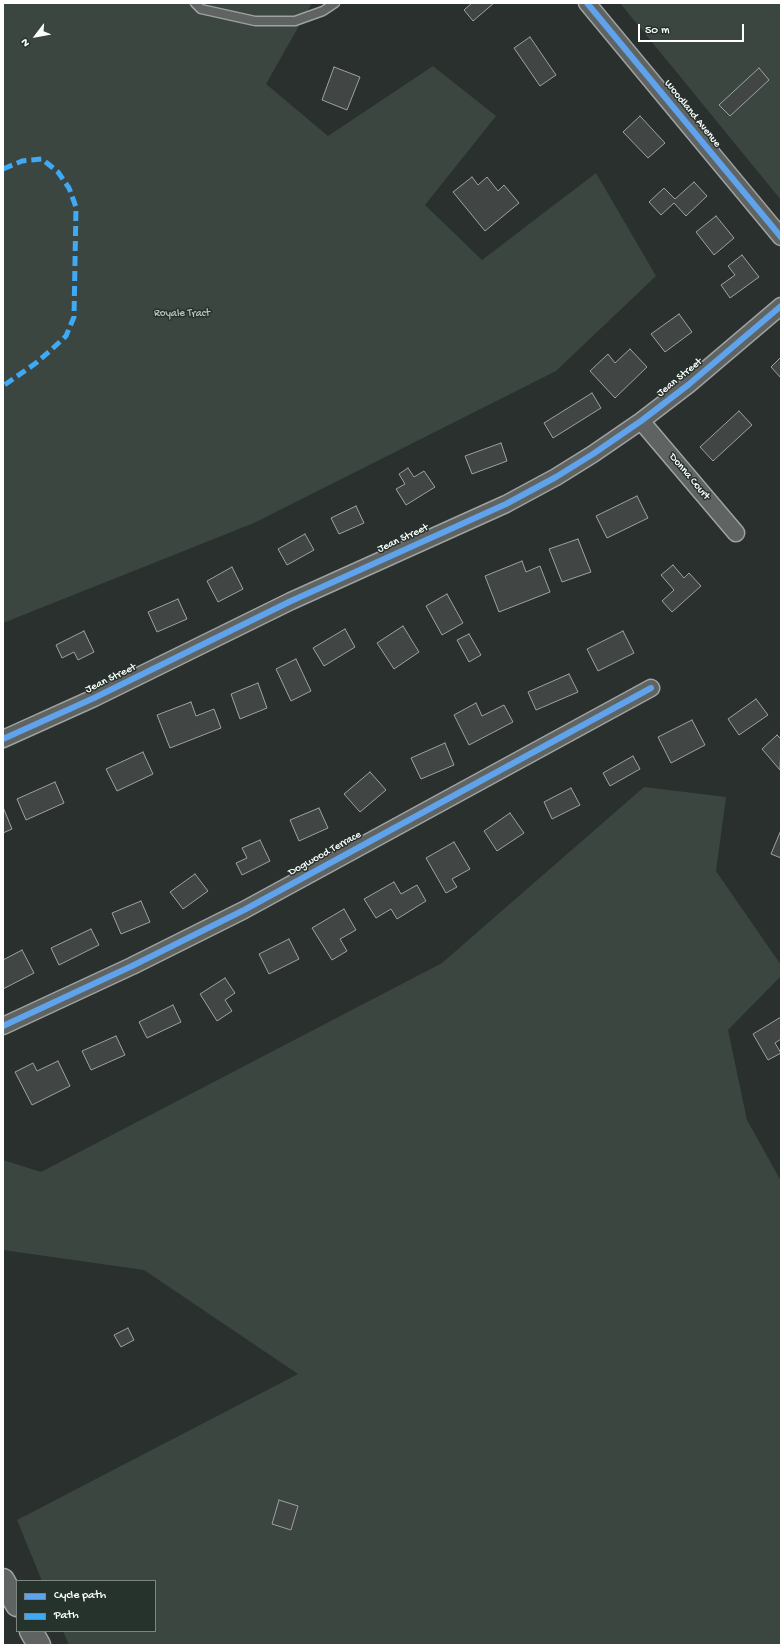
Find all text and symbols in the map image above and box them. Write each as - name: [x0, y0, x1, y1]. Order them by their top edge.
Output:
- north arrow: [16, 16, 56, 56]
- scale bar: [640, 16, 746, 42]
- text: 50 m: [645, 24, 670, 38]
- text: N: [19, 36, 33, 49]
- street label: Woodland Avenue: [661, 78, 723, 150]
- park label: Royale Tract: [154, 307, 210, 321]
- street label: Jean Street: [655, 356, 705, 400]
- street label: Donna Court: [666, 451, 712, 503]
- street label: Jean Street: [375, 521, 431, 557]
- street label: Jean Street: [83, 661, 139, 697]
- street label: Dogwood Terrace: [286, 829, 364, 879]
- legend: [16, 1580, 156, 1632]
- text: Cycle path: [54, 1589, 106, 1603]
- text: Path: [54, 1609, 79, 1623]

